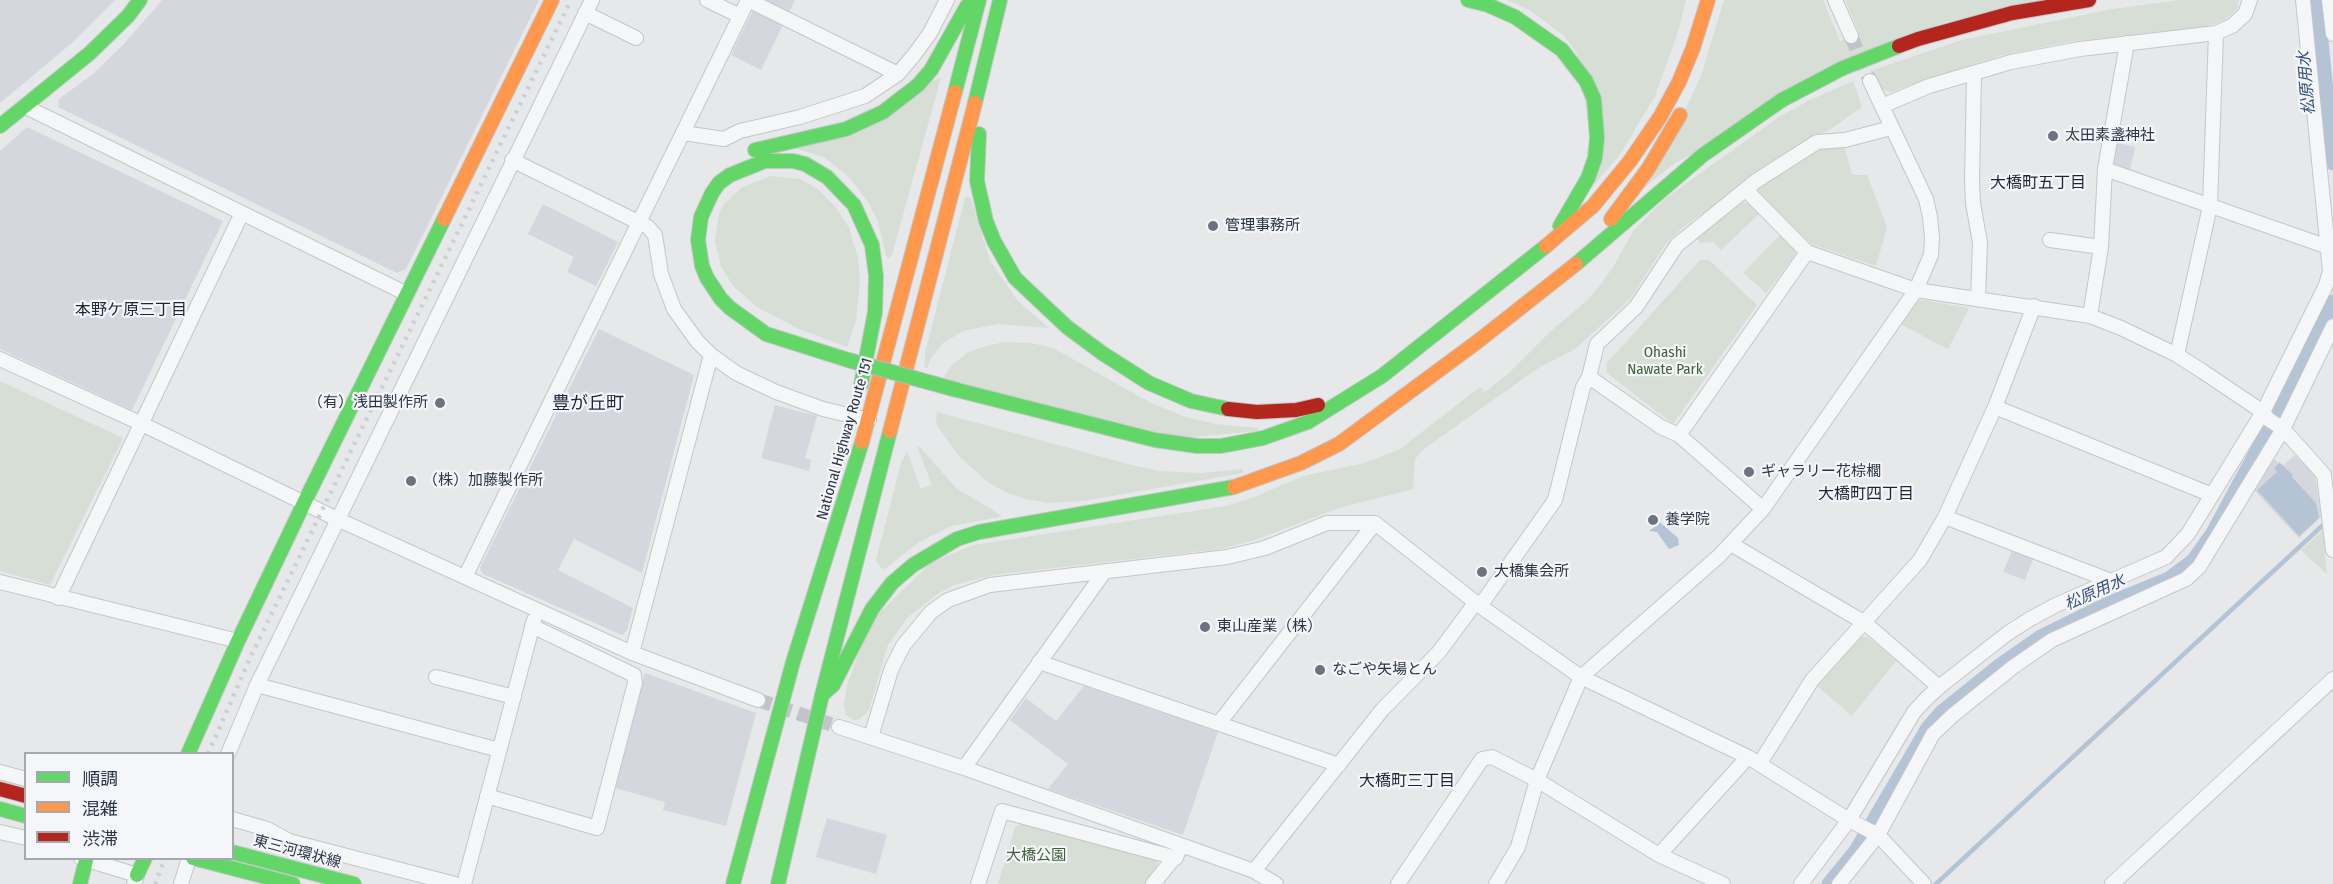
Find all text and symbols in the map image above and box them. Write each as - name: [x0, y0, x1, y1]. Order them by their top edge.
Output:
- water label: 松原用水: [2295, 50, 2319, 116]
- place label: 太田素盞神社: [2065, 127, 2155, 145]
- marker: 太田素盞神社: [2046, 129, 2060, 143]
- district label: 大橋町五丁目: [1990, 174, 2086, 194]
- place label: 管理事務所: [1225, 217, 1300, 235]
- marker: 管理事務所: [1206, 219, 1220, 233]
- district label: 本野ケ原三丁目: [75, 301, 187, 321]
- park label: Ohashi Nawate Park: [1627, 344, 1703, 379]
- street label: National Highway Route 151: [813, 356, 877, 522]
- district label: 豊が丘町: [552, 393, 624, 415]
- place label: （有）浅田製作所: [308, 394, 428, 412]
- marker: （有）浅田製作所: [433, 396, 447, 410]
- place label: ギャラリー花棕櫚: [1761, 463, 1881, 481]
- marker: ギャラリー花棕櫚: [1742, 465, 1756, 479]
- place label: （株）加藤製作所: [423, 472, 543, 490]
- marker: （株）加藤製作所: [404, 474, 418, 488]
- district label: 大橋町四丁目: [1818, 485, 1914, 505]
- place label: 養学院: [1665, 511, 1710, 529]
- marker: 養学院: [1646, 513, 1660, 527]
- place label: 大橋集会所: [1494, 563, 1569, 581]
- marker: 大橋集会所: [1475, 565, 1489, 579]
- water label: 松原用水: [2062, 571, 2128, 615]
- place label: 東山産業（株）: [1217, 618, 1322, 636]
- marker: 東山産業（株）: [1198, 620, 1212, 634]
- place label: なごや矢場とん: [1332, 661, 1437, 679]
- marker: なごや矢場とん: [1313, 663, 1327, 677]
- legend: [24, 752, 234, 860]
- text: 順調: [82, 768, 118, 790]
- district label: 大橋町三丁目: [1359, 772, 1455, 792]
- text: 混雑: [82, 798, 118, 820]
- text: 渋滞: [82, 828, 118, 850]
- street label: 東三河環状線: [251, 832, 343, 872]
- park label: 大橋公園: [1006, 847, 1066, 865]

